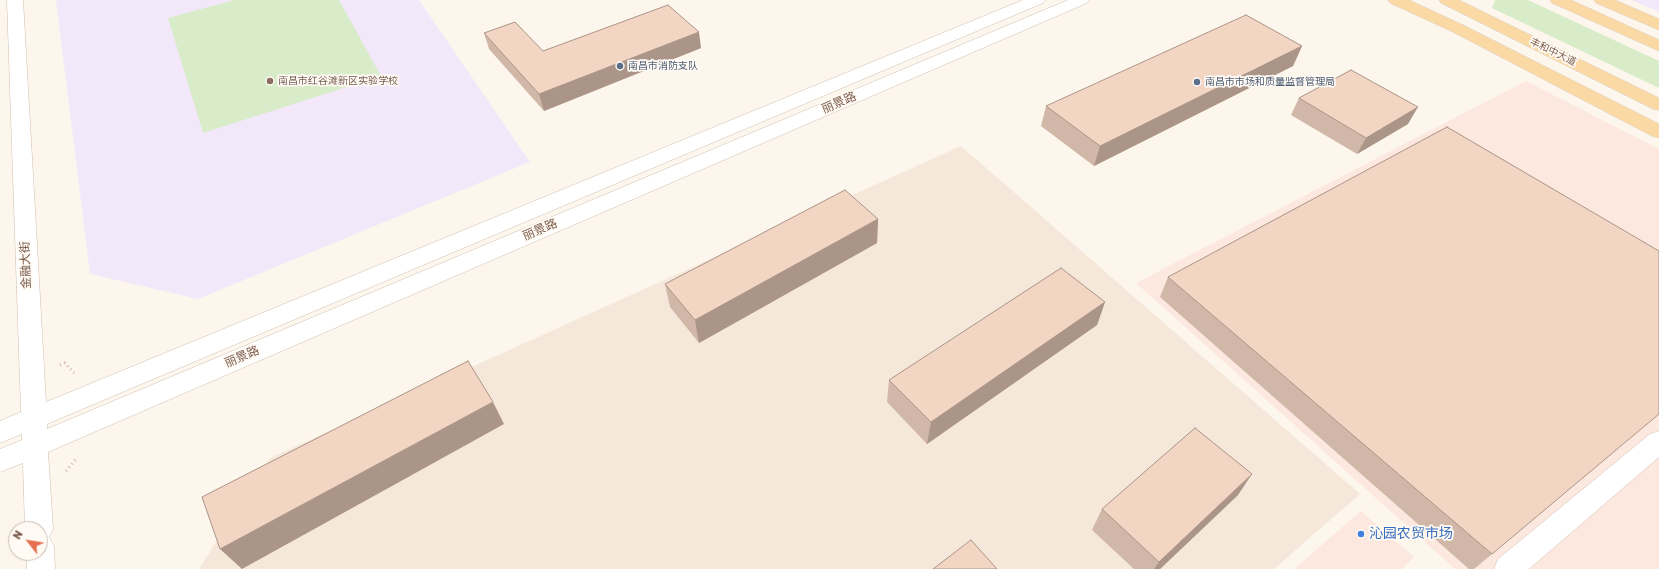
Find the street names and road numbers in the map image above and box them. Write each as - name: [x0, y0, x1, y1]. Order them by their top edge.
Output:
- street label: 丰和中大道: [1528, 36, 1578, 68]
- street label: 丽景路: [820, 89, 858, 117]
- street label: 丽景路: [521, 216, 559, 244]
- street label: 金融大街: [18, 241, 34, 289]
- street label: 丽景路: [223, 343, 261, 371]

